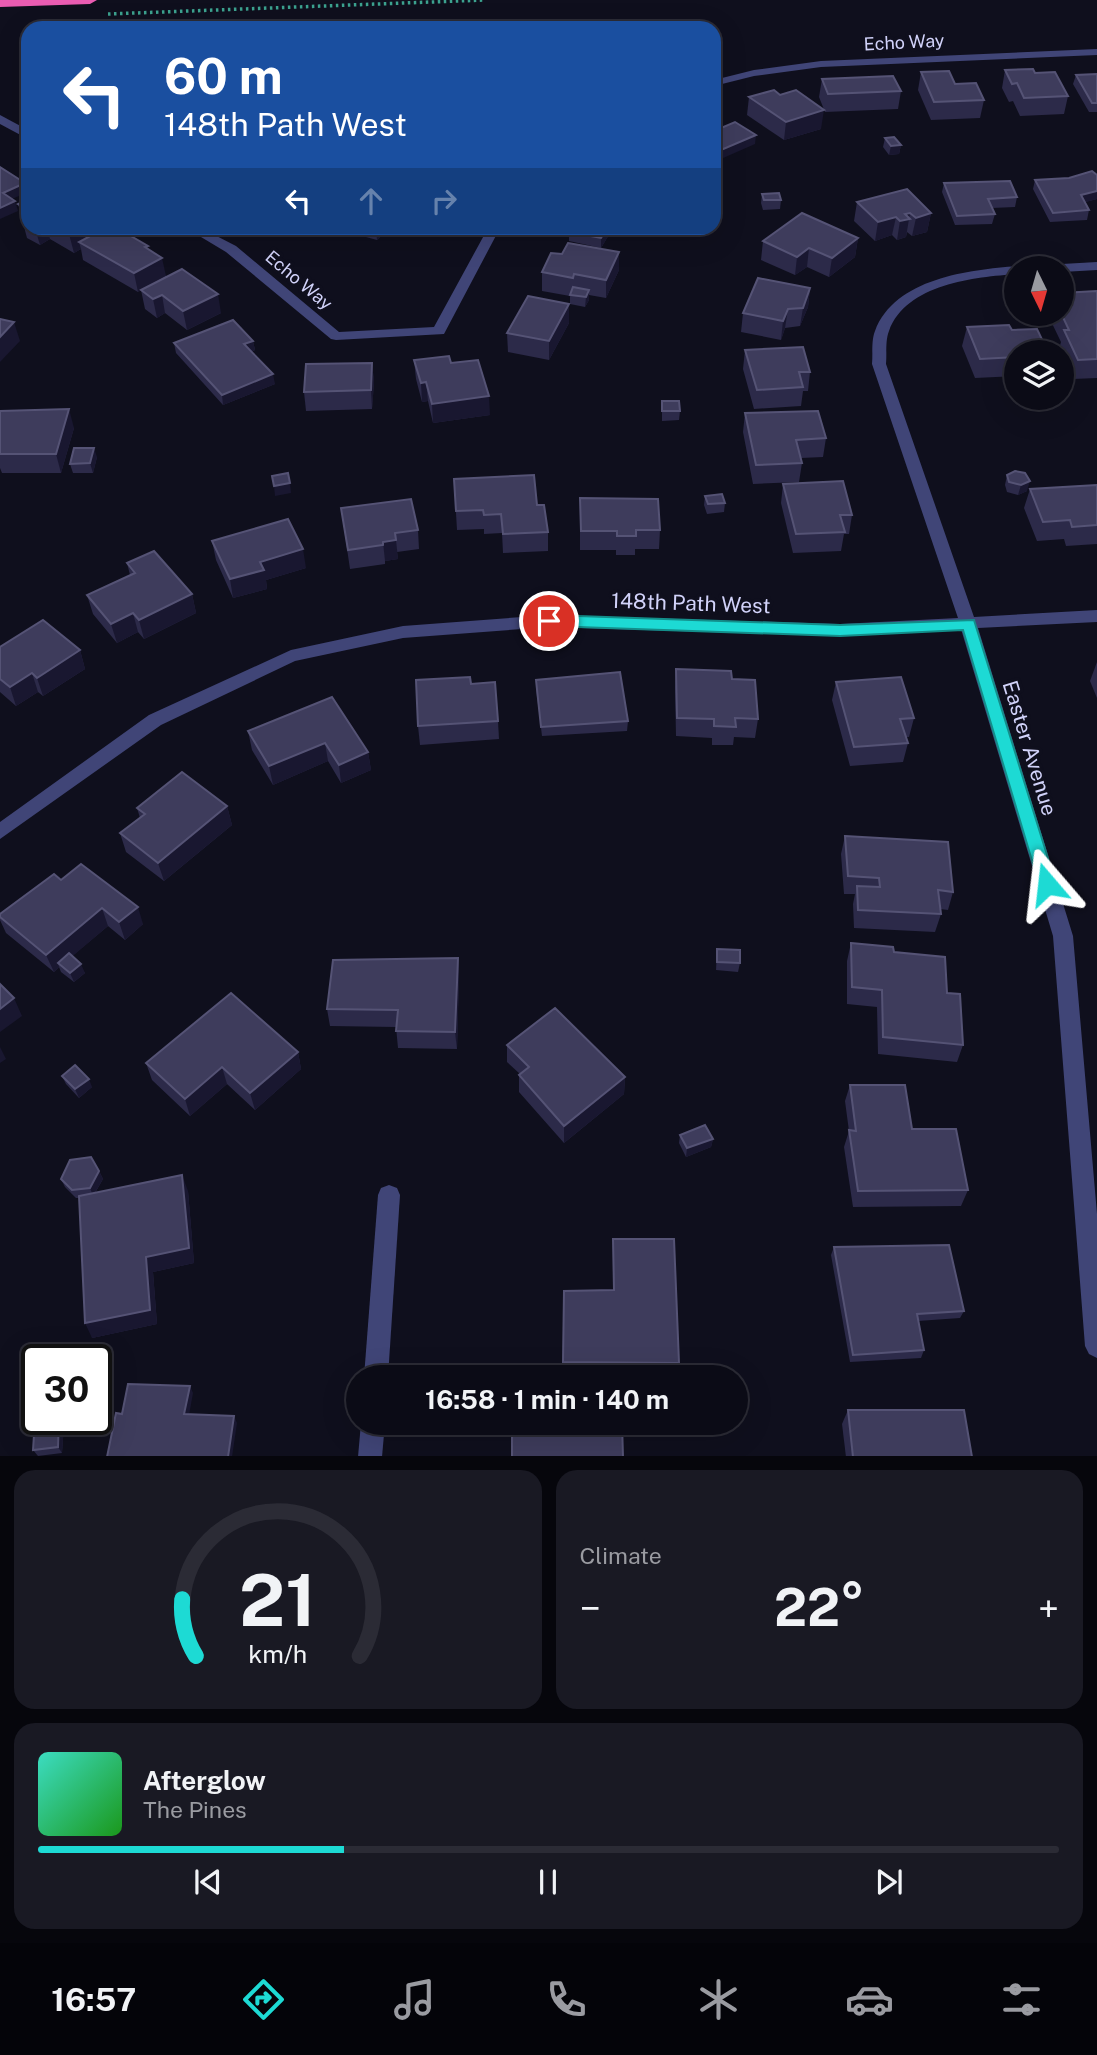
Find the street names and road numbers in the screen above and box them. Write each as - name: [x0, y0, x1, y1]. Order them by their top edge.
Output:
- street label: Echo Way: [863, 29, 945, 55]
- street label: Echo Way: [261, 246, 337, 314]
- street label: 148th Path West: [611, 588, 771, 618]
- street label: Easter Avenue: [998, 677, 1062, 819]

